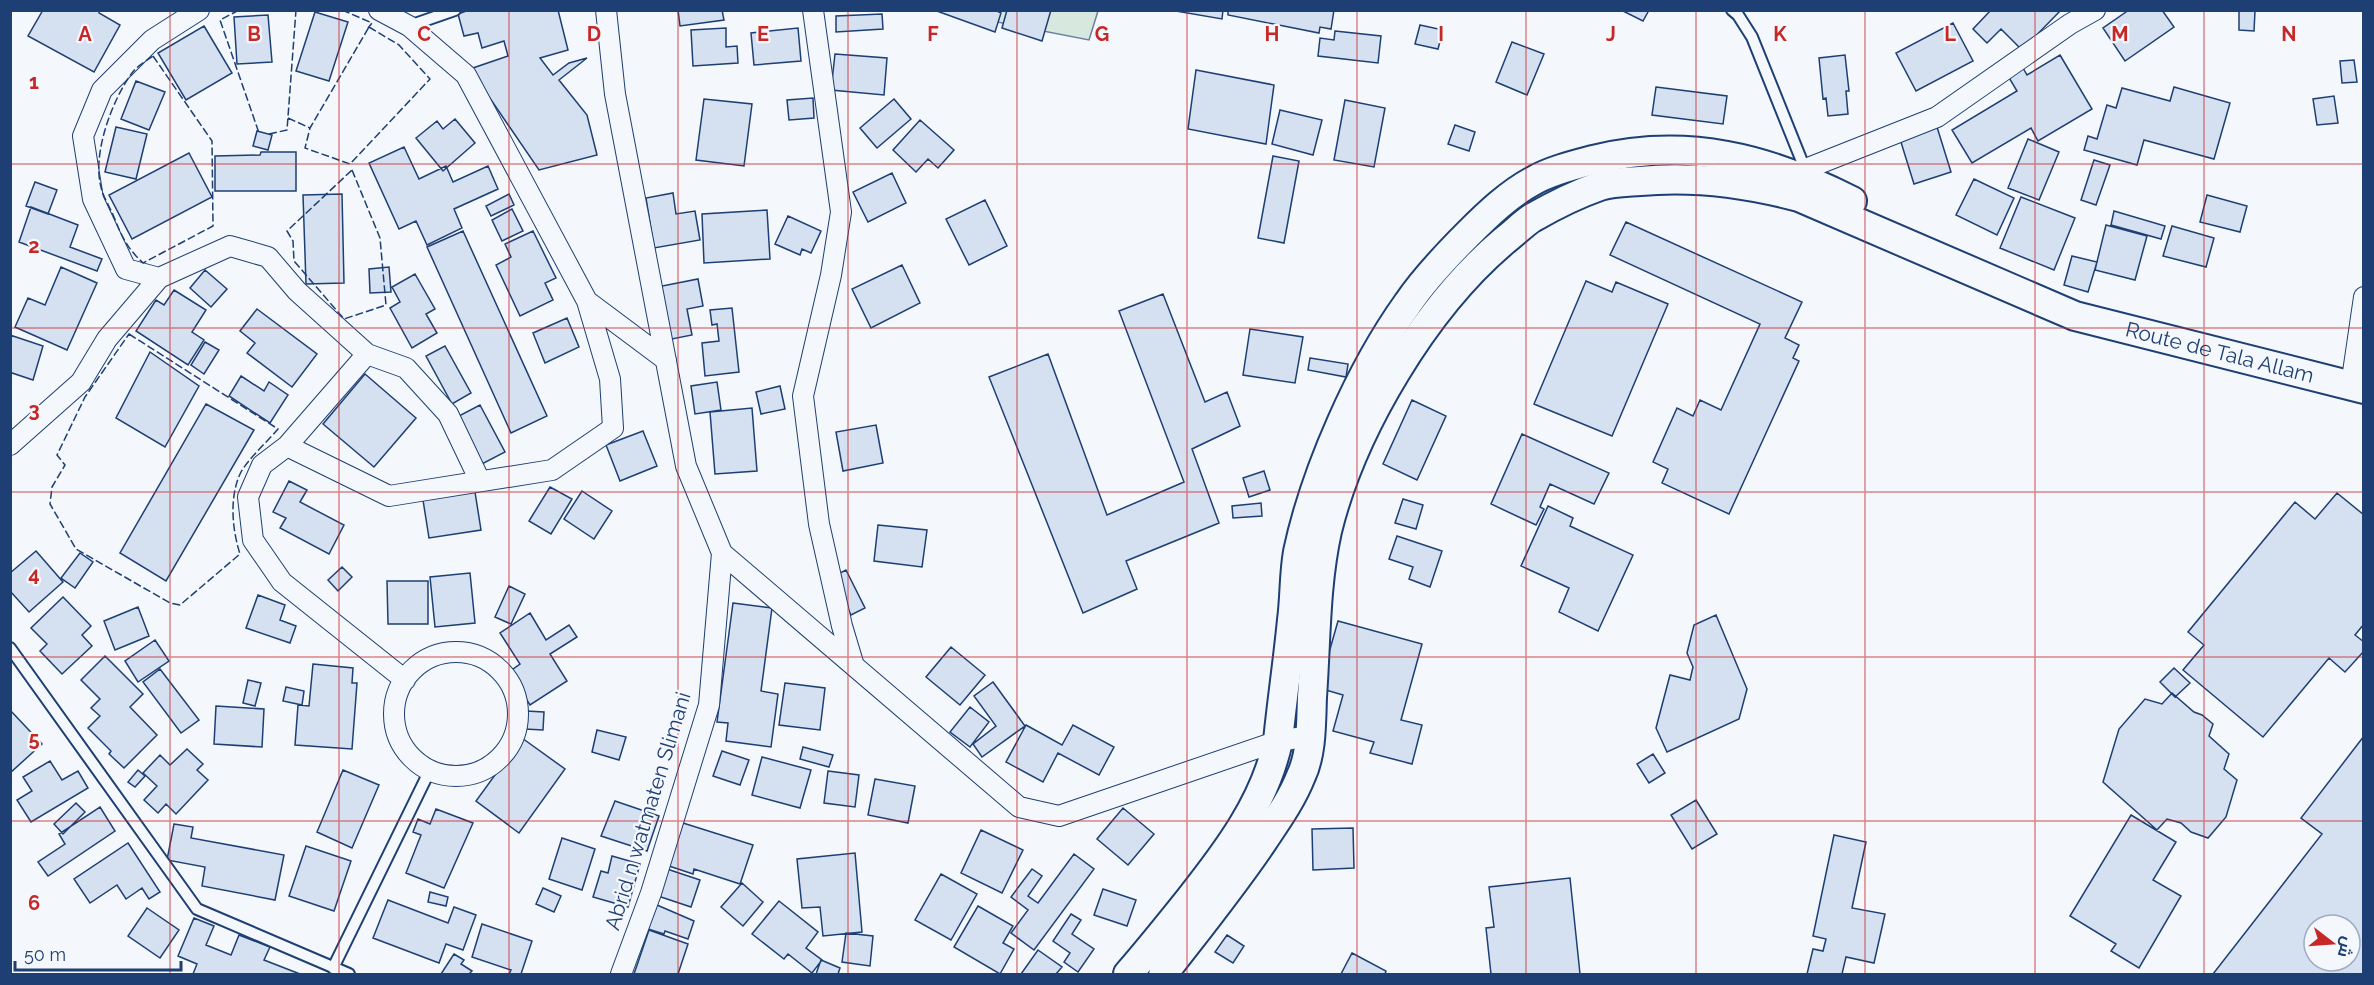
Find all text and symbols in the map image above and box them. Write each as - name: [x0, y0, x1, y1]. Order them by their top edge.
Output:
- text: A: [78, 22, 92, 46]
- text: B: [247, 22, 261, 46]
- text: C: [417, 22, 431, 46]
- text: D: [587, 22, 601, 46]
- text: E: [757, 22, 769, 46]
- text: F: [927, 22, 939, 46]
- text: G: [1095, 22, 1109, 46]
- text: H: [1265, 22, 1279, 46]
- text: I: [1438, 22, 1444, 46]
- text: J: [1606, 22, 1616, 46]
- text: K: [1773, 22, 1787, 46]
- text: L: [1944, 22, 1956, 46]
- text: M: [2111, 22, 2129, 46]
- text: N: [2281, 22, 2297, 46]
- text: 1: [29, 70, 39, 94]
- text: 2: [28, 234, 40, 258]
- street label: Route de Tala Allam: [2123, 316, 2317, 388]
- text: 3: [28, 398, 40, 422]
- text: 4: [28, 562, 40, 586]
- street label: Abrid n watmaten Slimani: [599, 689, 696, 933]
- text: 5: [28, 727, 40, 751]
- text: 6: [28, 891, 40, 915]
- north arrow: [2302, 913, 2362, 973]
- scale bar: [15, 934, 182, 972]
- text: ش: [2334, 935, 2358, 960]
- text: 50 m: [24, 944, 66, 965]

